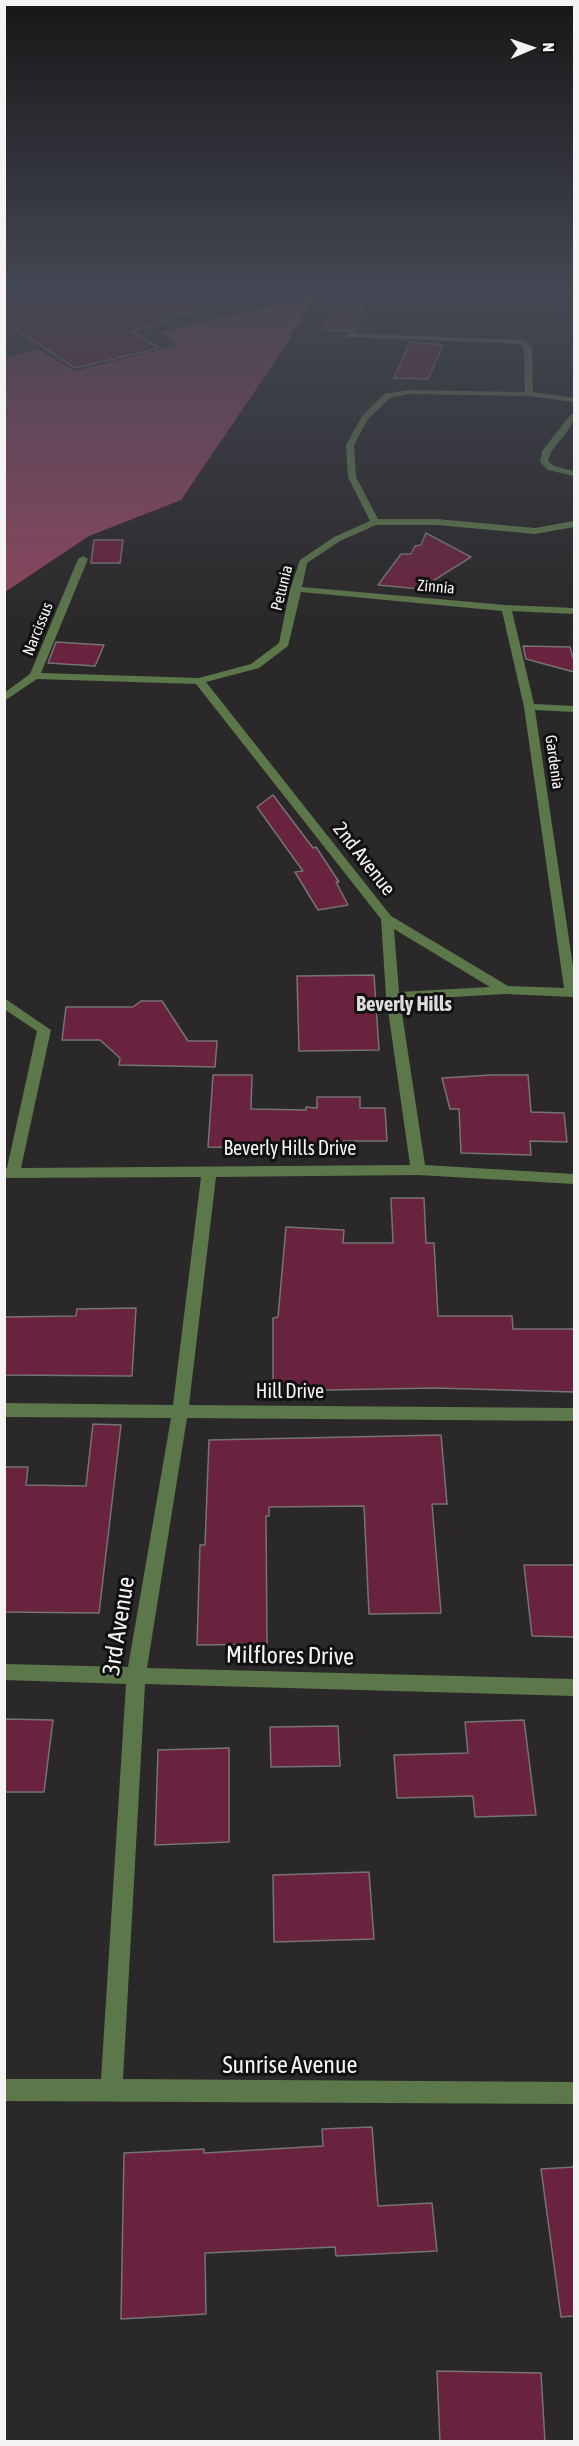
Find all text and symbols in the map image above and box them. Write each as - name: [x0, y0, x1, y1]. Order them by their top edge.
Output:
- north arrow: [501, 18, 561, 78]
- text: N: [540, 42, 558, 52]
- street label: Petunia: [267, 563, 297, 613]
- street label: Zinnia: [416, 576, 456, 598]
- street label: Narcissus: [19, 600, 57, 658]
- street label: Gardenia: [541, 734, 567, 790]
- street label: 2nd Avenue: [328, 817, 400, 901]
- district label: Beverly Hills: [356, 991, 452, 1017]
- street label: Beverly Hills Drive: [224, 1137, 356, 1161]
- street label: Hill Drive: [256, 1380, 324, 1404]
- street label: 3rd Avenue: [97, 1575, 141, 1677]
- street label: Milflores Drive: [226, 1640, 354, 1672]
- street label: Sunrise Avenue: [223, 2051, 357, 2079]

